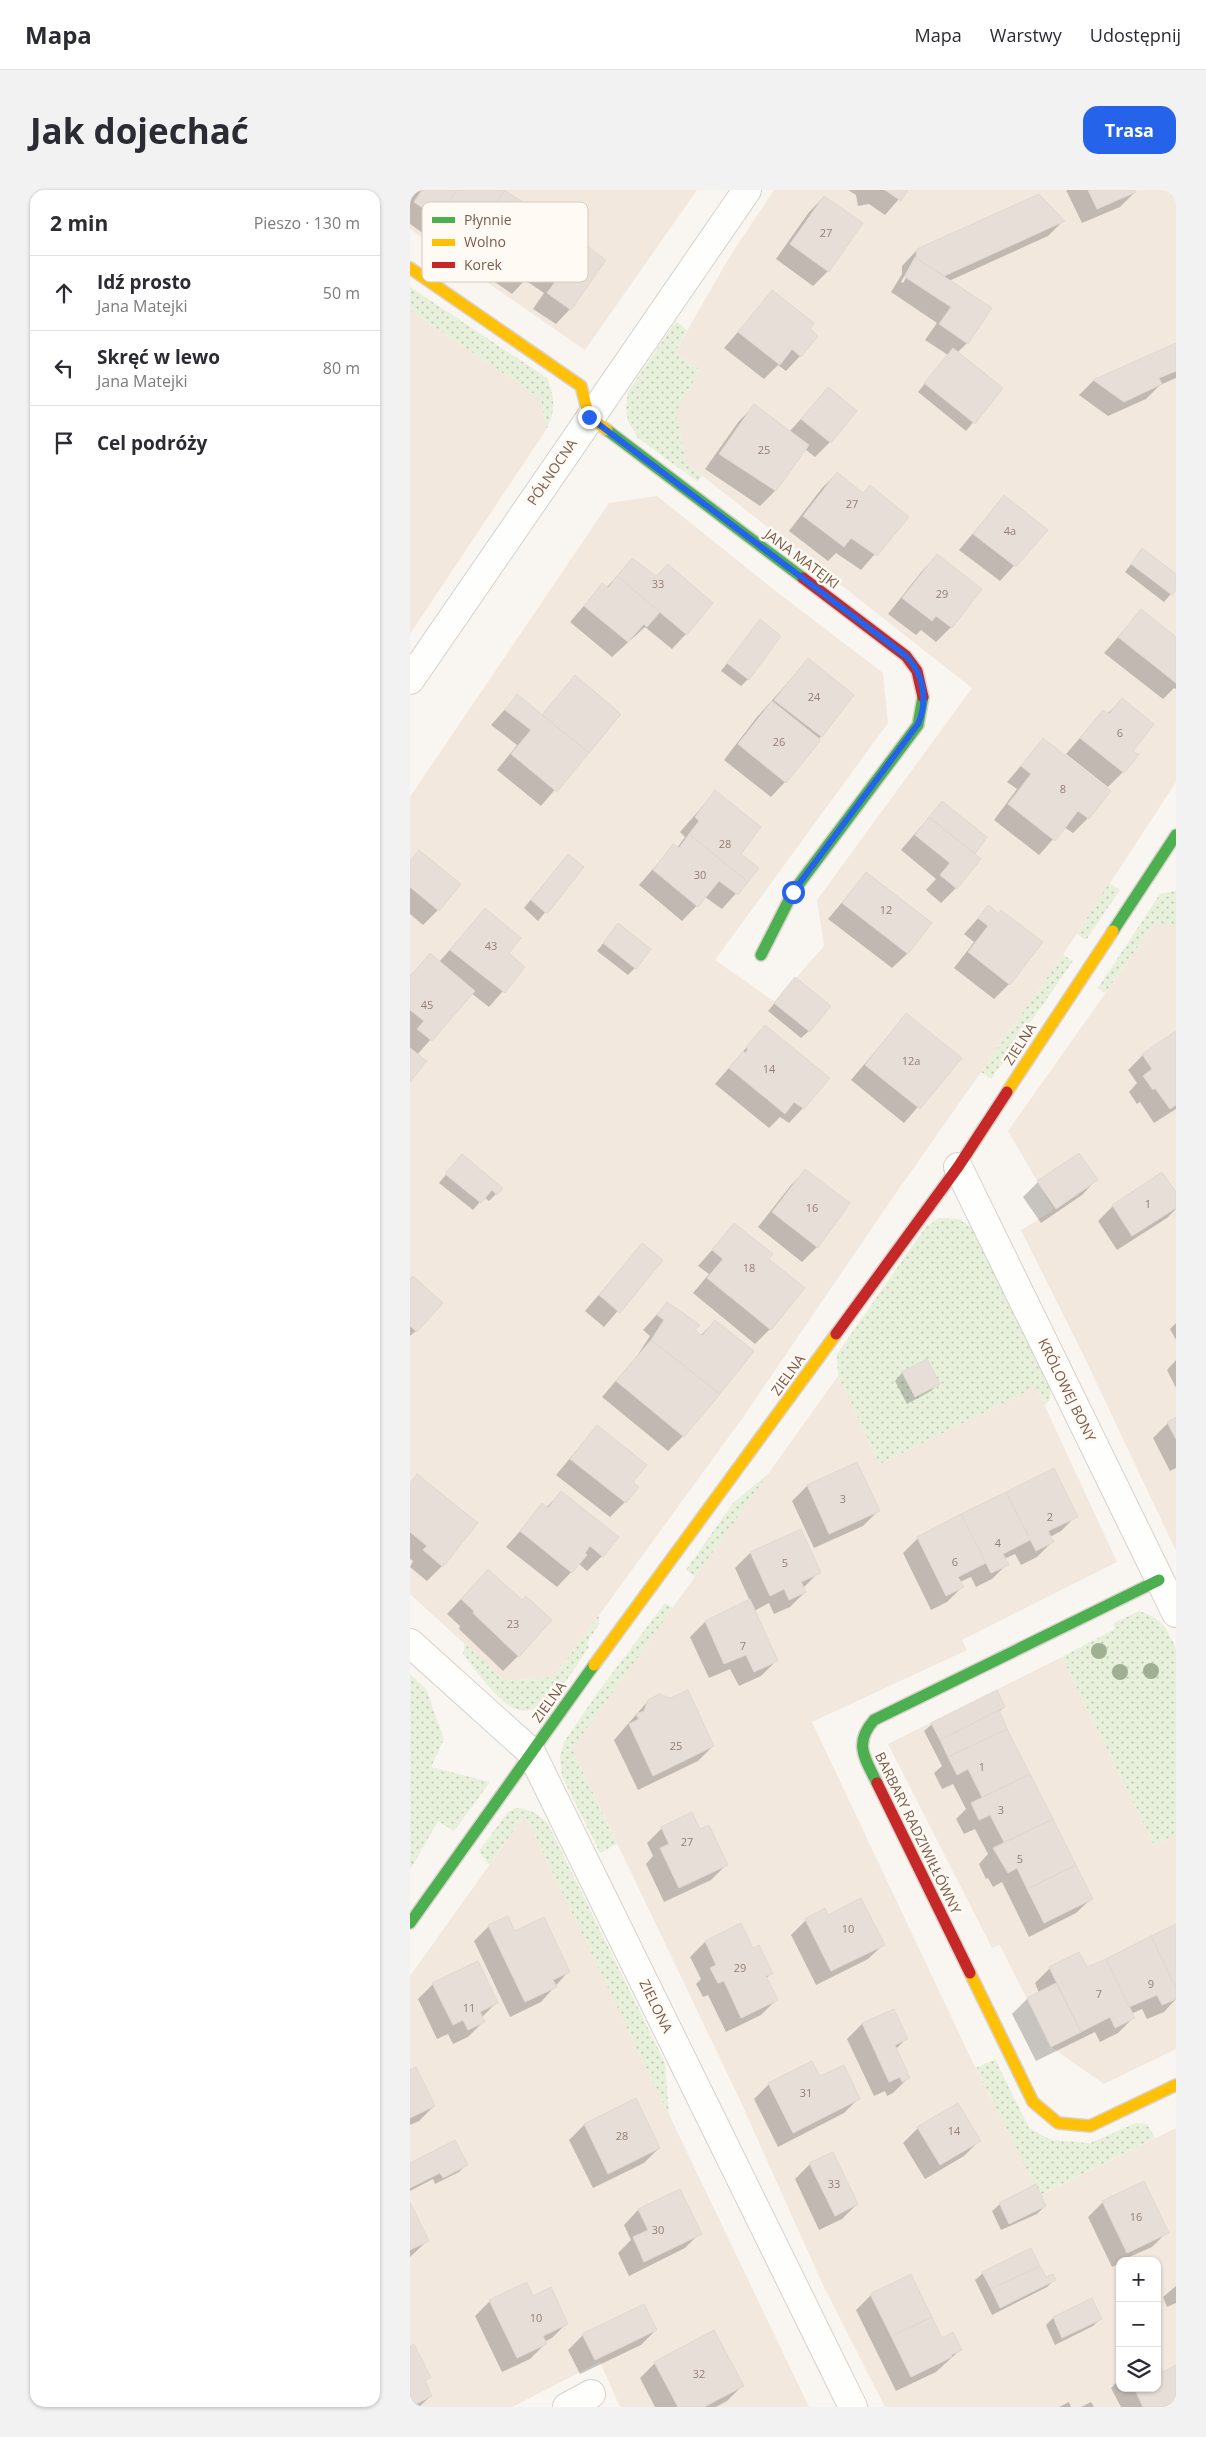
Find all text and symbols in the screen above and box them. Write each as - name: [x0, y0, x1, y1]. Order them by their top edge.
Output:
- text: Mapa: [25, 18, 92, 51]
- text: Mapa: [915, 23, 962, 47]
- text: Warstwy: [990, 23, 1062, 47]
- text: Udostępnij: [1090, 23, 1181, 47]
- button: Trasa: [1083, 106, 1176, 154]
- text: Jak dojechać: [30, 107, 249, 154]
- legend: [422, 202, 588, 282]
- text: 2 min: [50, 209, 108, 237]
- text: Płynnie: [464, 210, 512, 229]
- text: Pieszo · 130 m: [254, 212, 360, 234]
- house number: 27: [820, 225, 832, 240]
- text: Wolno: [464, 232, 506, 251]
- text: Korek: [464, 255, 503, 274]
- text: Idź prosto: [97, 269, 191, 295]
- icon: ahead: [50, 279, 78, 307]
- text: 50 m: [323, 282, 360, 304]
- text: Jana Matejki: [97, 295, 188, 317]
- text: Skręć w lewo: [97, 344, 220, 370]
- icon: left: [50, 354, 78, 382]
- text: 80 m: [323, 357, 360, 379]
- text: Jana Matejki: [97, 370, 188, 392]
- route end: [578, 406, 601, 429]
- icon: arrive: [50, 429, 78, 457]
- text: Cel podróży: [97, 430, 207, 456]
- street label: PÓŁNOCNA: [522, 435, 581, 509]
- house number: 25: [758, 442, 770, 457]
- house number: 27: [846, 496, 858, 511]
- street label: JANA MATEJKI: [760, 523, 843, 593]
- house number: 4a: [1004, 523, 1016, 538]
- house number: 33: [652, 576, 664, 591]
- house number: 29: [936, 586, 948, 601]
- house number: 24: [808, 689, 821, 704]
- house number: 6: [1117, 725, 1123, 740]
- house number: 26: [773, 734, 785, 749]
- house number: 8: [1060, 781, 1066, 796]
- house number: 28: [719, 836, 731, 851]
- house number: 30: [694, 867, 706, 882]
- route start: [782, 881, 805, 904]
- house number: 12: [880, 902, 892, 917]
- house number: 43: [485, 938, 497, 953]
- house number: 45: [421, 997, 433, 1012]
- street label: ZIELNA: [999, 1019, 1040, 1068]
- house number: 12a: [902, 1053, 920, 1068]
- house number: 14: [763, 1061, 776, 1076]
- house number: 1: [1145, 1196, 1151, 1211]
- house number: 16: [806, 1200, 818, 1215]
- house number: 18: [743, 1260, 755, 1275]
- street label: KRÓLOWEJ BONY: [1034, 1335, 1101, 1445]
- street label: ZIELNA: [766, 1350, 809, 1399]
- house number: 3: [840, 1491, 846, 1506]
- house number: 2: [1047, 1509, 1053, 1524]
- house number: 4: [995, 1535, 1002, 1550]
- house number: 6: [952, 1554, 958, 1569]
- house number: 5: [782, 1555, 788, 1570]
- house number: 23: [507, 1616, 519, 1631]
- house number: 7: [740, 1638, 746, 1653]
- street label: ZIELNA: [527, 1677, 570, 1726]
- house number: 25: [670, 1738, 682, 1753]
- street label: BARBARY RADZIWIŁŁÓWNY: [871, 1749, 966, 1917]
- house number: 1: [979, 1759, 985, 1774]
- house number: 3: [998, 1802, 1004, 1817]
- house number: 27: [681, 1834, 693, 1849]
- house number: 5: [1017, 1851, 1023, 1866]
- house number: 10: [842, 1921, 854, 1936]
- house number: 29: [734, 1960, 746, 1975]
- street label: ZIELONA: [635, 1976, 678, 2036]
- house number: 9: [1148, 1976, 1154, 1991]
- house number: 7: [1096, 1986, 1102, 2001]
- house number: 11: [463, 2000, 475, 2015]
- house number: 31: [800, 2085, 812, 2100]
- house number: 14: [948, 2123, 961, 2138]
- house number: 28: [616, 2128, 628, 2143]
- house number: 33: [828, 2176, 840, 2191]
- house number: 16: [1130, 2209, 1142, 2224]
- house number: 30: [652, 2222, 664, 2237]
- map controls: [1116, 2257, 1161, 2392]
- button: +: [1116, 2257, 1161, 2302]
- button: −: [1116, 2302, 1161, 2347]
- house number: 10: [530, 2310, 542, 2325]
- button: layers: [1116, 2347, 1161, 2392]
- house number: 32: [693, 2366, 705, 2381]

